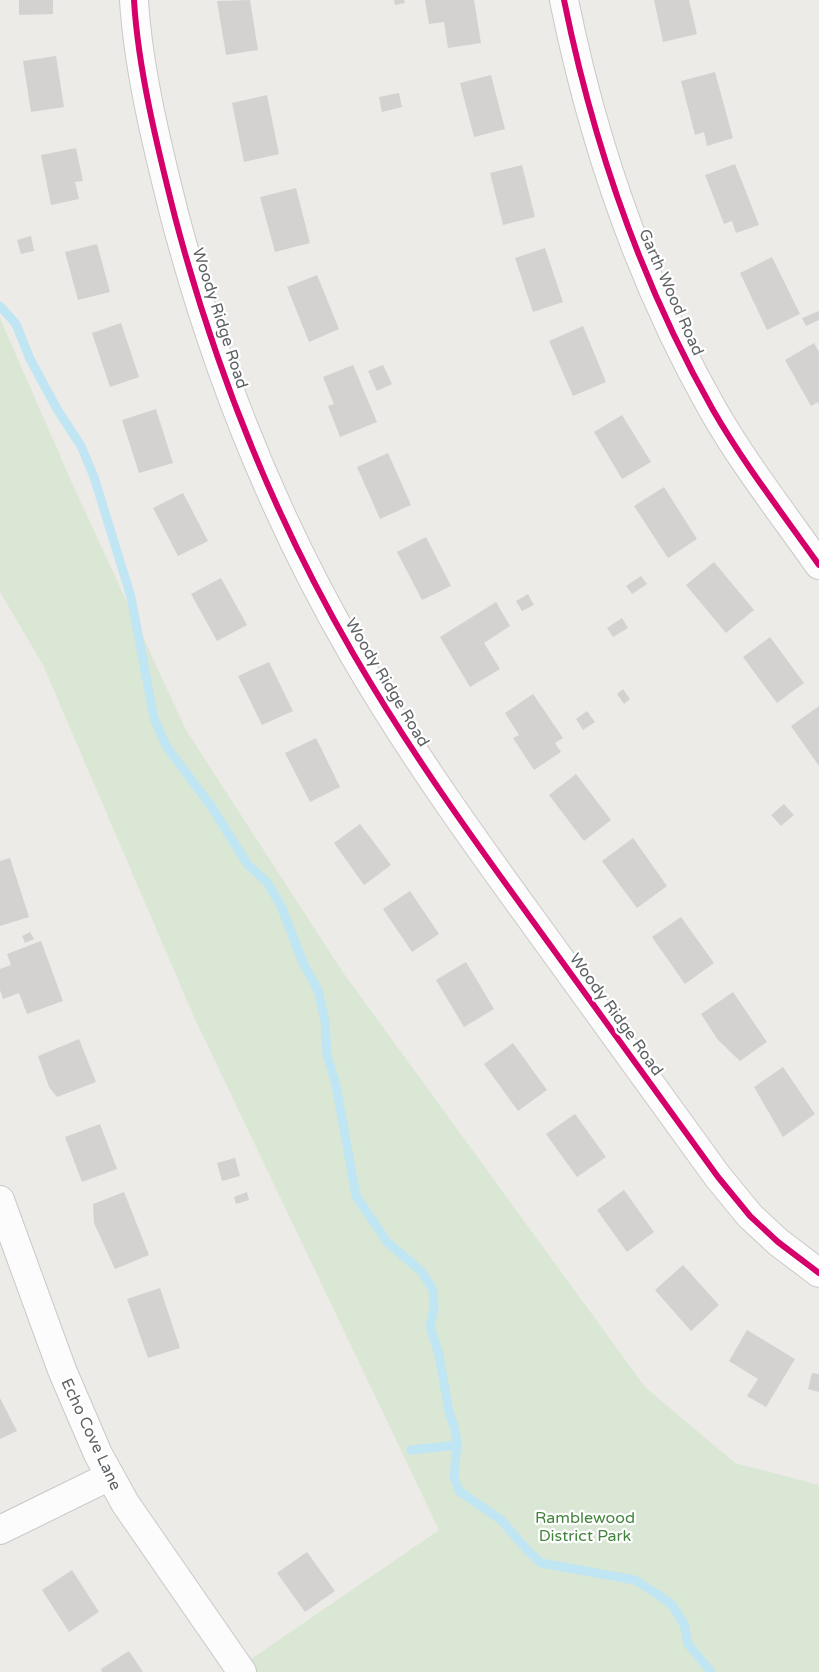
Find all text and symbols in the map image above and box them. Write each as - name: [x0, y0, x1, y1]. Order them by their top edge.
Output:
- street label: Garth Wood Road: [634, 226, 708, 359]
- street label: Woody Ridge Road: [188, 245, 252, 391]
- street label: Woody Ridge Road: [341, 614, 434, 751]
- street label: Woody Ridge Road: [565, 949, 667, 1080]
- street label: Echo Cove Lane: [56, 1375, 126, 1494]
- park label: Ramblewood District Park: [535, 1508, 635, 1546]

